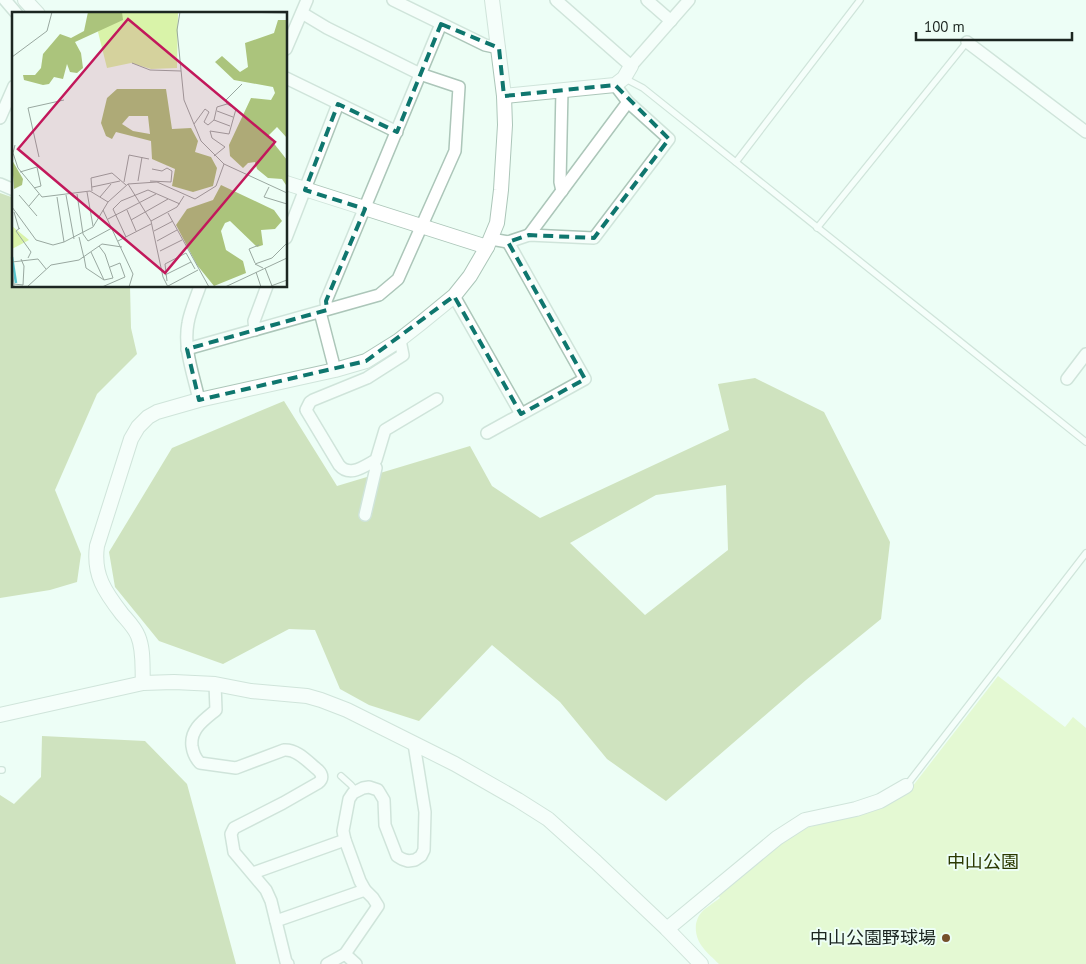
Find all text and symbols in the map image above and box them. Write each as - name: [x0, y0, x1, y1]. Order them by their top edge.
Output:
- scale bar: [916, 10, 1072, 42]
- inset map: [12, 12, 288, 288]
- text: 100 m: [924, 17, 965, 36]
- park label: 中山公園: [947, 850, 1019, 873]
- place label: 中山公園野球場: [810, 926, 936, 949]
- marker: 中山公園野球場: [940, 932, 952, 944]

